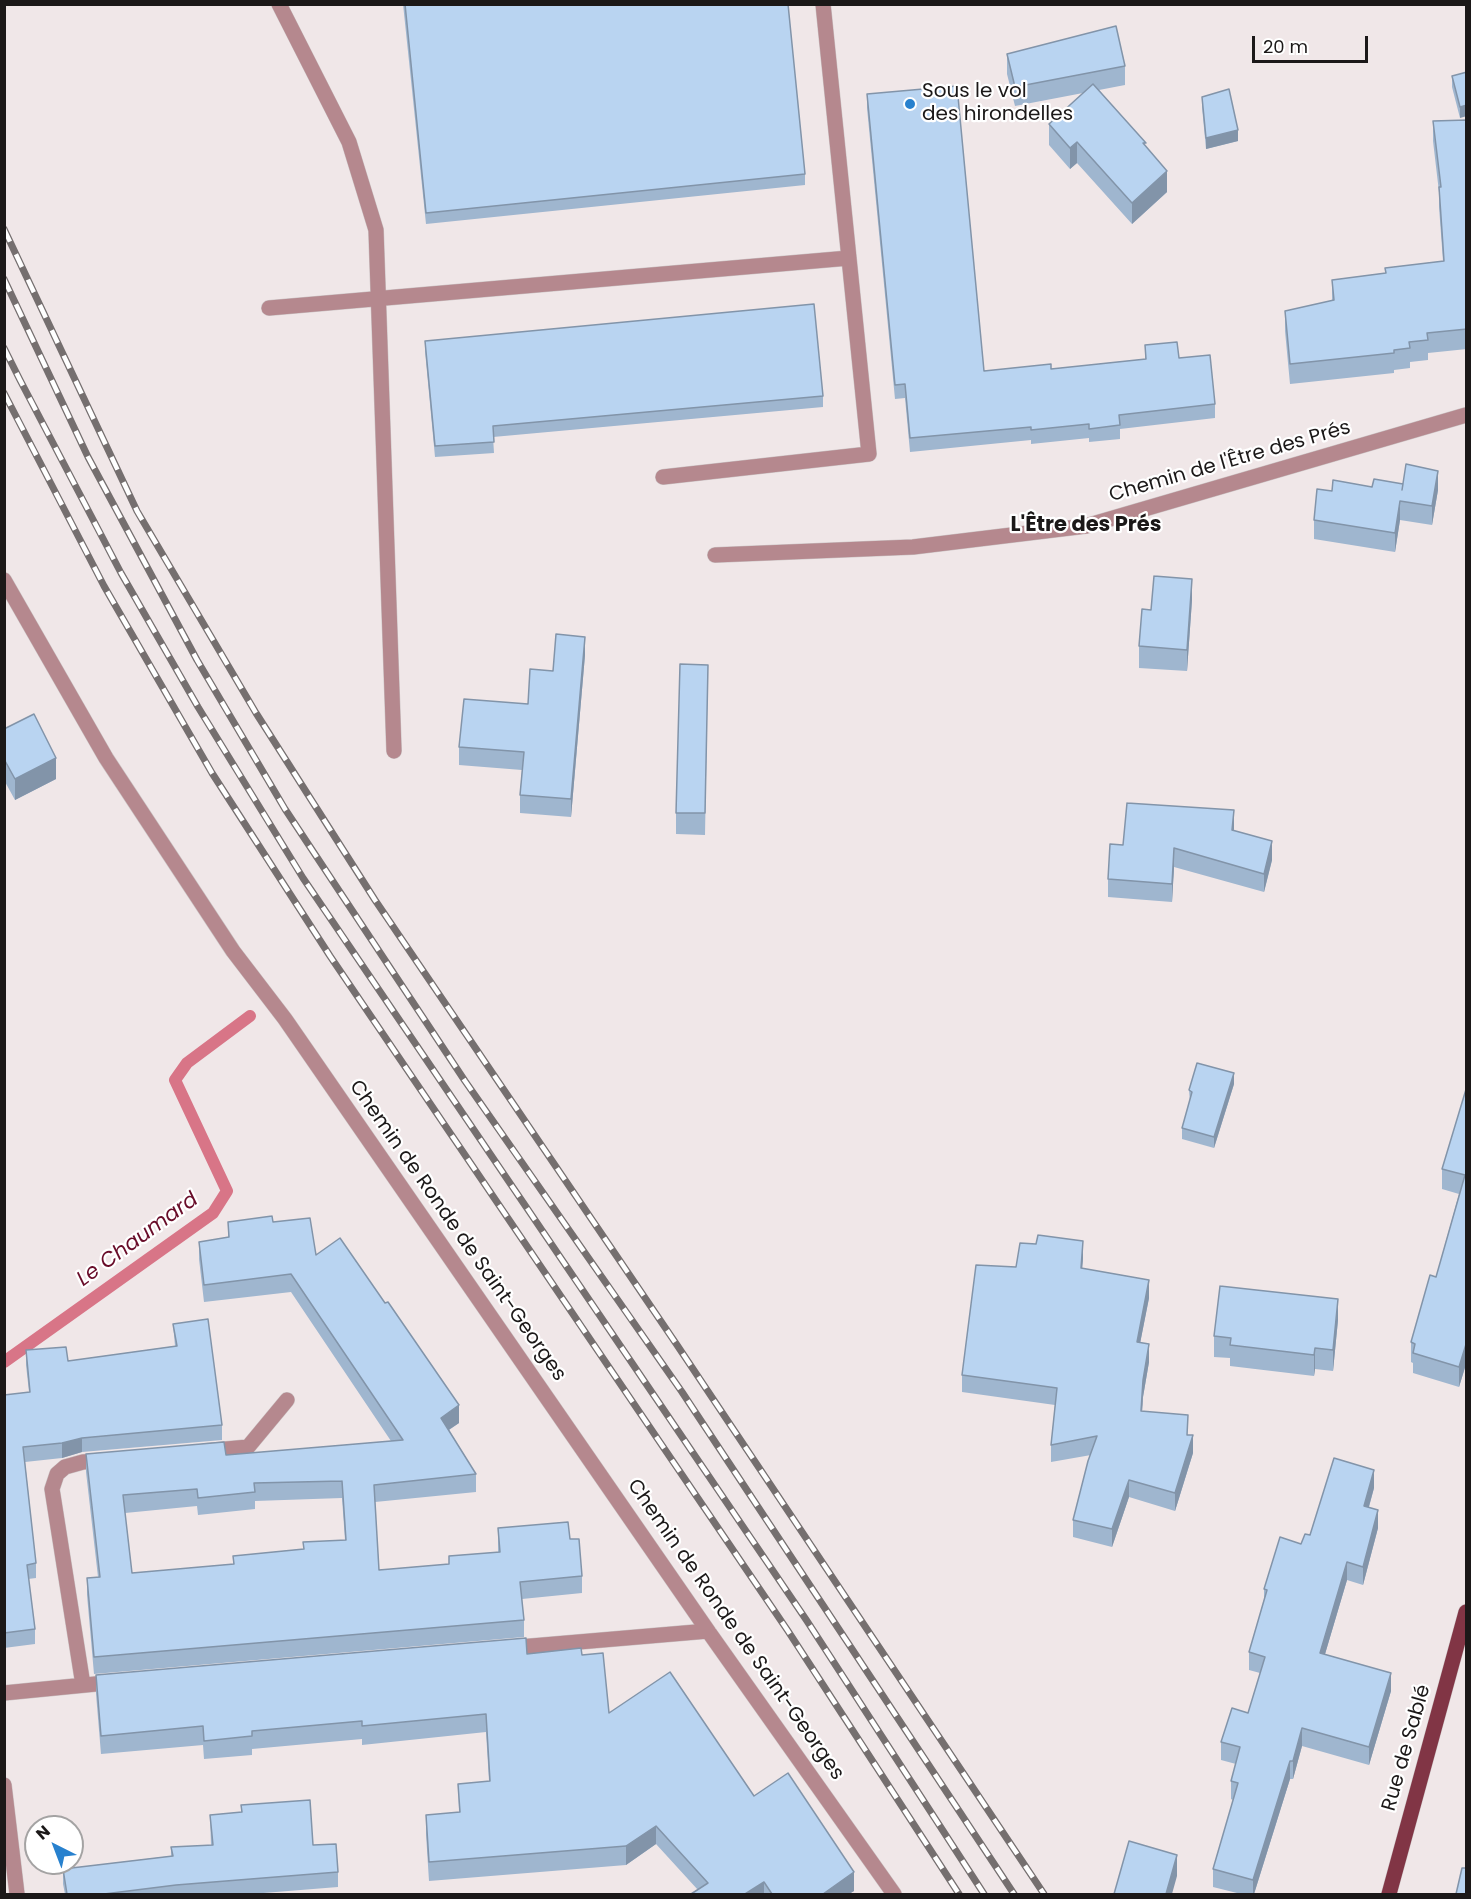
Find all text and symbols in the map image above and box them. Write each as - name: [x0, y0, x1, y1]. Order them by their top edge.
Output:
- scale bar: [1255, 24, 1370, 62]
- text: 20 m: [1263, 34, 1308, 59]
- place label: Sous le vol des hirondelles: [922, 80, 1073, 127]
- marker: Sous le vol des hirondelles: [903, 97, 917, 111]
- street label: Chemin de l'Être des Prés: [1107, 416, 1353, 508]
- district label: L'Être des Prés: [1010, 513, 1162, 539]
- street label: Chemin de Ronde de Saint-Georges: [343, 1076, 571, 1386]
- water label: Le Chaumard: [73, 1188, 203, 1292]
- street label: Chemin de Ronde de Saint-Georges: [621, 1475, 849, 1785]
- street label: Rue de Sablé: [1378, 1682, 1436, 1814]
- north arrow: [24, 1815, 84, 1875]
- text: N: [31, 1820, 55, 1845]

